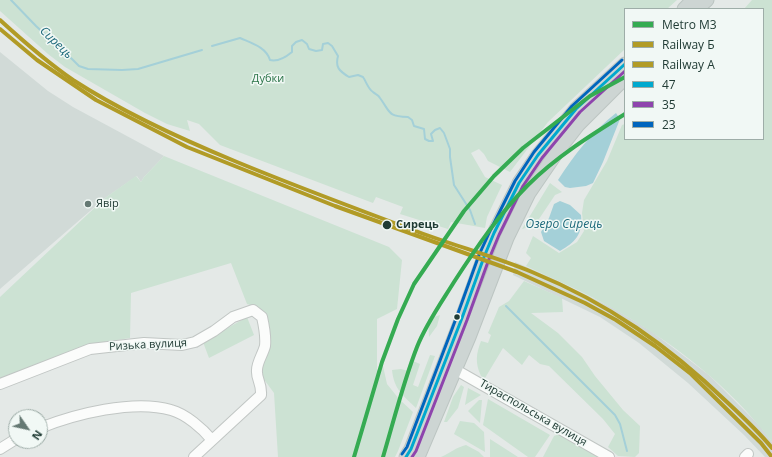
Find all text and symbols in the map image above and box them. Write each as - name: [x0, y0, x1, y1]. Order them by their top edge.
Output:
- legend: [624, 8, 764, 140]
- text: Metro M3: [662, 16, 717, 33]
- water label: Сирець: [37, 24, 75, 62]
- text: Railway Б: [662, 36, 715, 53]
- text: Railway A: [662, 56, 715, 73]
- park label: Дубки: [252, 72, 284, 86]
- text: 47: [662, 76, 676, 93]
- text: 35: [662, 96, 676, 113]
- text: 23: [662, 116, 676, 133]
- place label: Явір: [96, 197, 119, 211]
- marker: Явір: [83, 199, 93, 209]
- place label: Сирець: [396, 218, 439, 232]
- water label: Озеро Сирець: [526, 218, 602, 232]
- marker: Сирець: [381, 219, 393, 231]
- unlabelled marker: [452, 312, 462, 322]
- street label: Ризька вулиця: [109, 336, 187, 354]
- street label: Тираспольська вулиця: [477, 377, 589, 449]
- north arrow: [8, 409, 48, 449]
- text: N: [29, 428, 46, 443]

